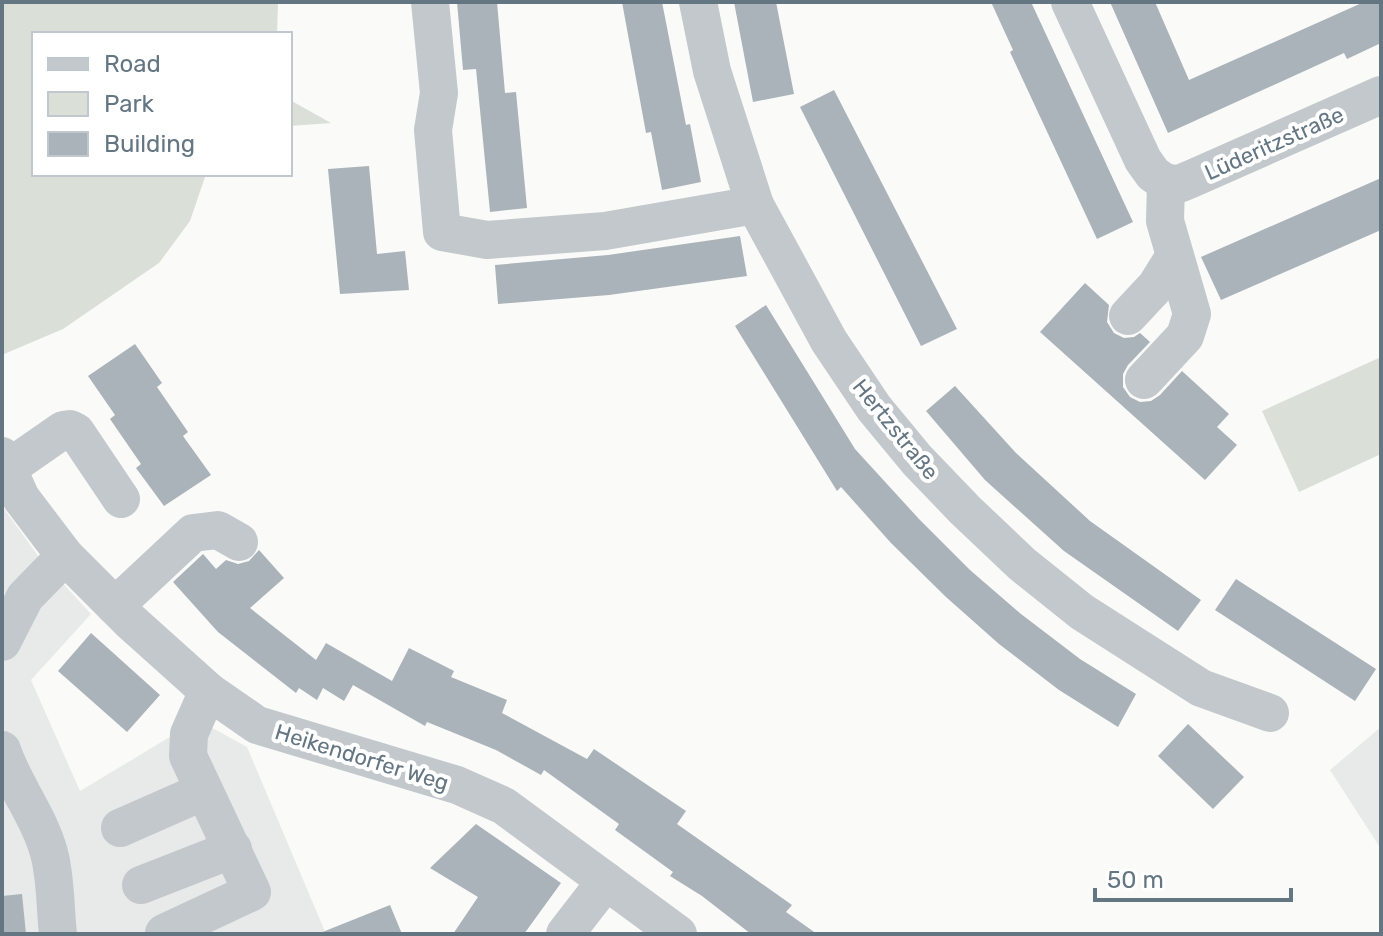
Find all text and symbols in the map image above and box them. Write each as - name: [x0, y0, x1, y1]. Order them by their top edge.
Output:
- legend: [32, 32, 292, 176]
- text: Road: [104, 50, 161, 78]
- text: Park: [104, 90, 155, 118]
- street label: Lüderitzstraße: [1200, 101, 1348, 186]
- text: Building: [104, 130, 195, 158]
- street label: Hertzstraße: [847, 374, 944, 485]
- street label: Heikendorfer Weg: [272, 718, 452, 797]
- scale bar: [1095, 852, 1291, 902]
- text: 50 m: [1107, 866, 1164, 894]

